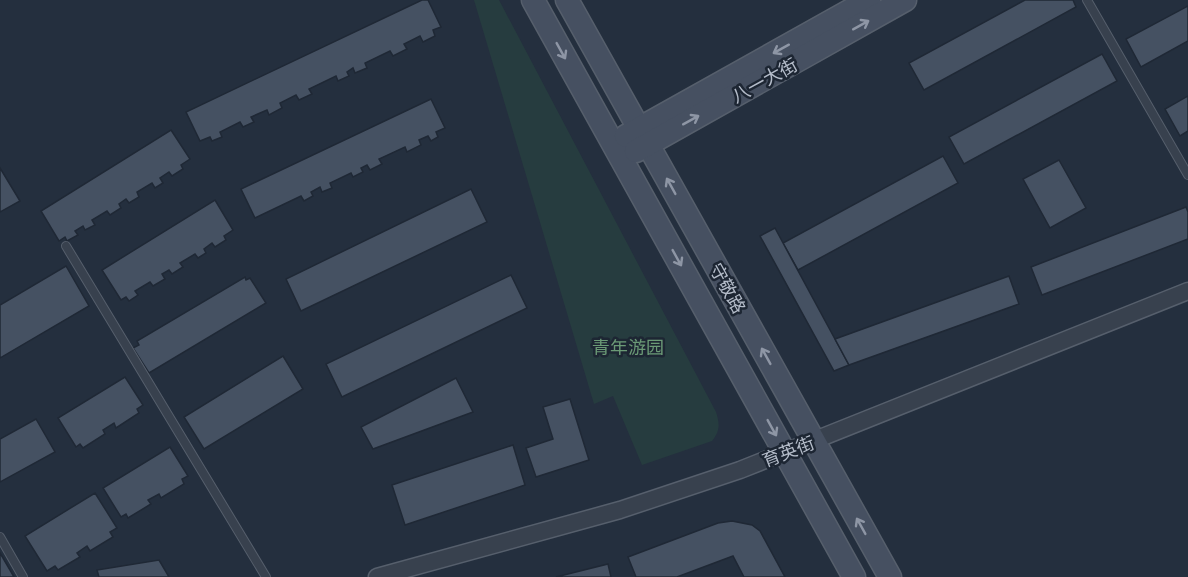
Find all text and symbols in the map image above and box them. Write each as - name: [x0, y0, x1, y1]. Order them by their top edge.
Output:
- one-way arrow: [852, 19, 869, 31]
- one-way arrow: [555, 42, 567, 59]
- one-way arrow: [773, 43, 790, 55]
- street label: 八一大街: [727, 53, 801, 107]
- one-way arrow: [682, 114, 699, 126]
- one-way arrow: [664, 178, 676, 195]
- one-way arrow: [671, 249, 683, 266]
- street label: 守敬路: [705, 259, 751, 317]
- park label: 青年游园: [592, 336, 664, 358]
- one-way arrow: [760, 348, 772, 365]
- one-way arrow: [766, 420, 778, 437]
- street label: 育英街: [759, 431, 817, 471]
- one-way arrow: [855, 518, 867, 535]

